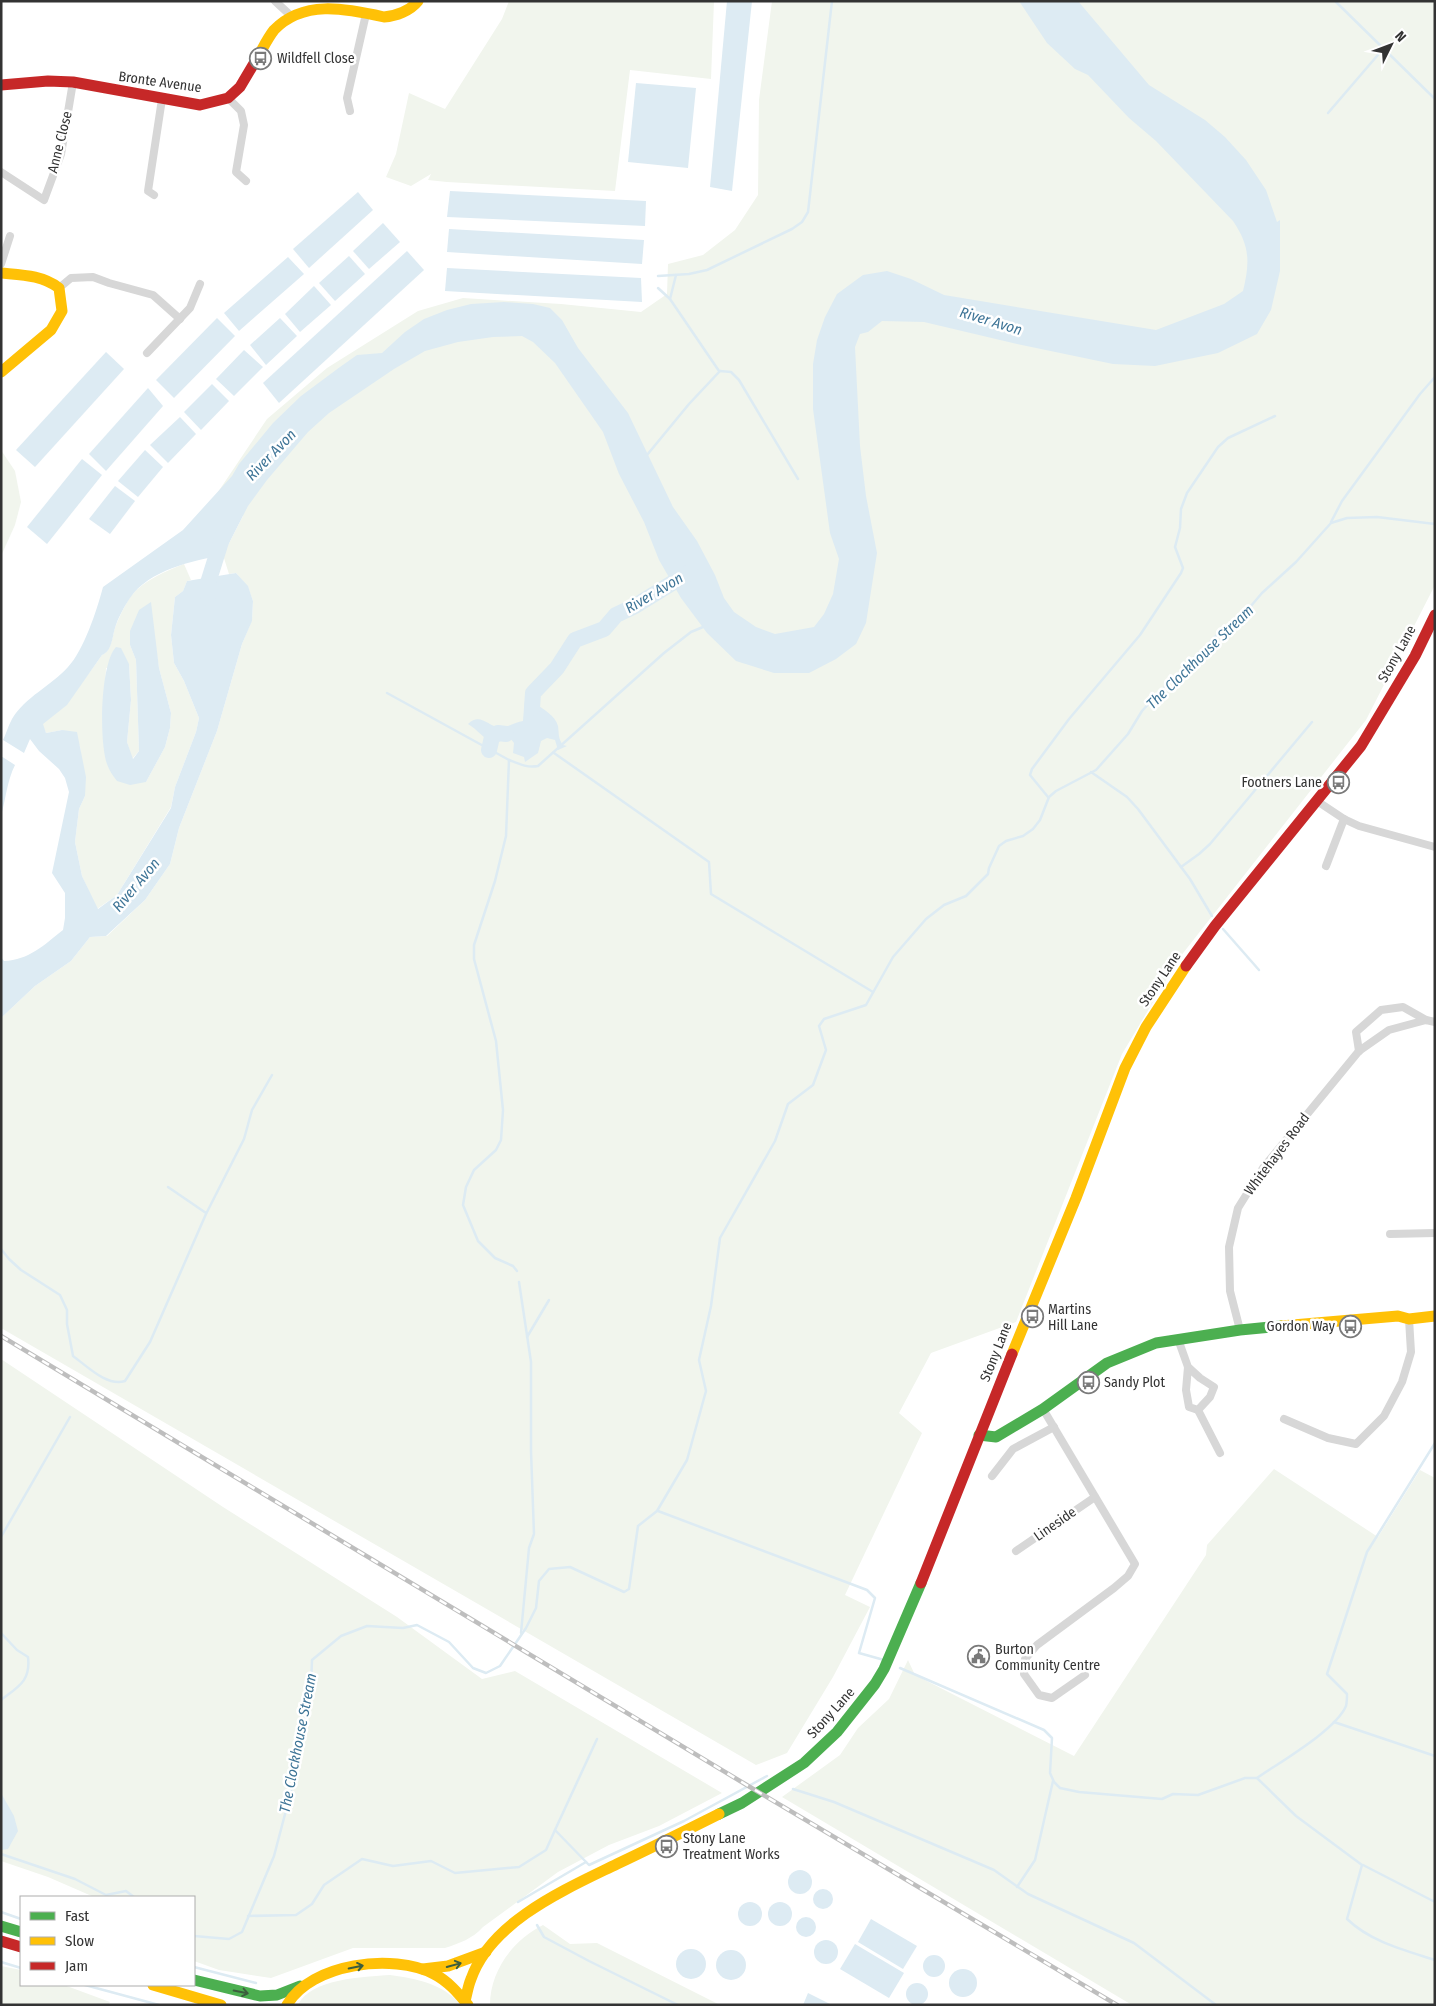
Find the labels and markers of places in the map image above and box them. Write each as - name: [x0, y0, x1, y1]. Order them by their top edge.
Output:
- bus stop icon: Wildfell Close: [249, 46, 273, 70]
- place label: Wildfell Close: [277, 50, 355, 67]
- bus stop icon: Footners Lane: [1326, 770, 1350, 794]
- place label: Footners Lane: [1242, 774, 1322, 791]
- place label: Martins Hill Lane: [1048, 1301, 1098, 1334]
- bus stop icon: Martins Hill Lane: [1020, 1305, 1044, 1329]
- bus stop icon: Gordon Way: [1339, 1314, 1363, 1338]
- place label: Gordon Way: [1267, 1318, 1336, 1335]
- bus stop icon: Sandy Plot: [1076, 1370, 1100, 1394]
- place label: Sandy Plot: [1104, 1374, 1165, 1391]
- place label: Burton Community Centre: [995, 1641, 1100, 1674]
- public building icon: Burton Community Centre: [967, 1645, 991, 1669]
- place label: Stony Lane Treatment Works: [683, 1830, 780, 1863]
- bus stop icon: Stony Lane Treatment Works: [655, 1834, 679, 1858]

